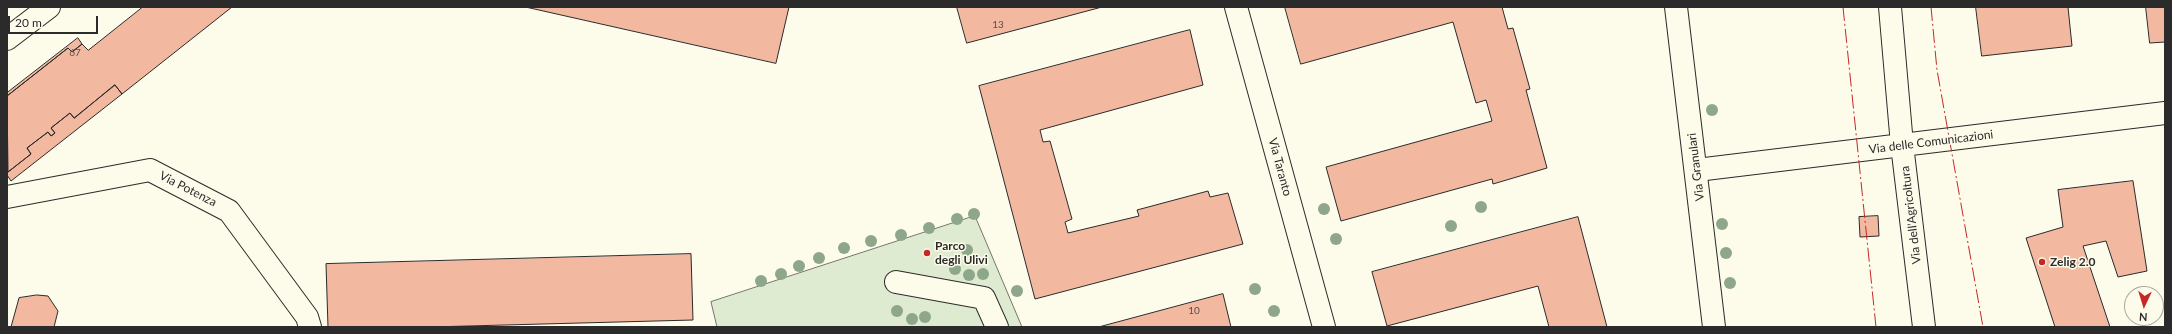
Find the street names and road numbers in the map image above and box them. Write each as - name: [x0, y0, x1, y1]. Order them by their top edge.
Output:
- street label: Via delle Comunicazioni: [1868, 127, 1994, 157]
- street label: Via Granulari: [1685, 132, 1707, 202]
- street label: Via Taranto: [1265, 136, 1295, 198]
- street label: Via dell'Agricoltura: [1898, 165, 1924, 265]
- street label: Via Potenza: [157, 168, 219, 210]

